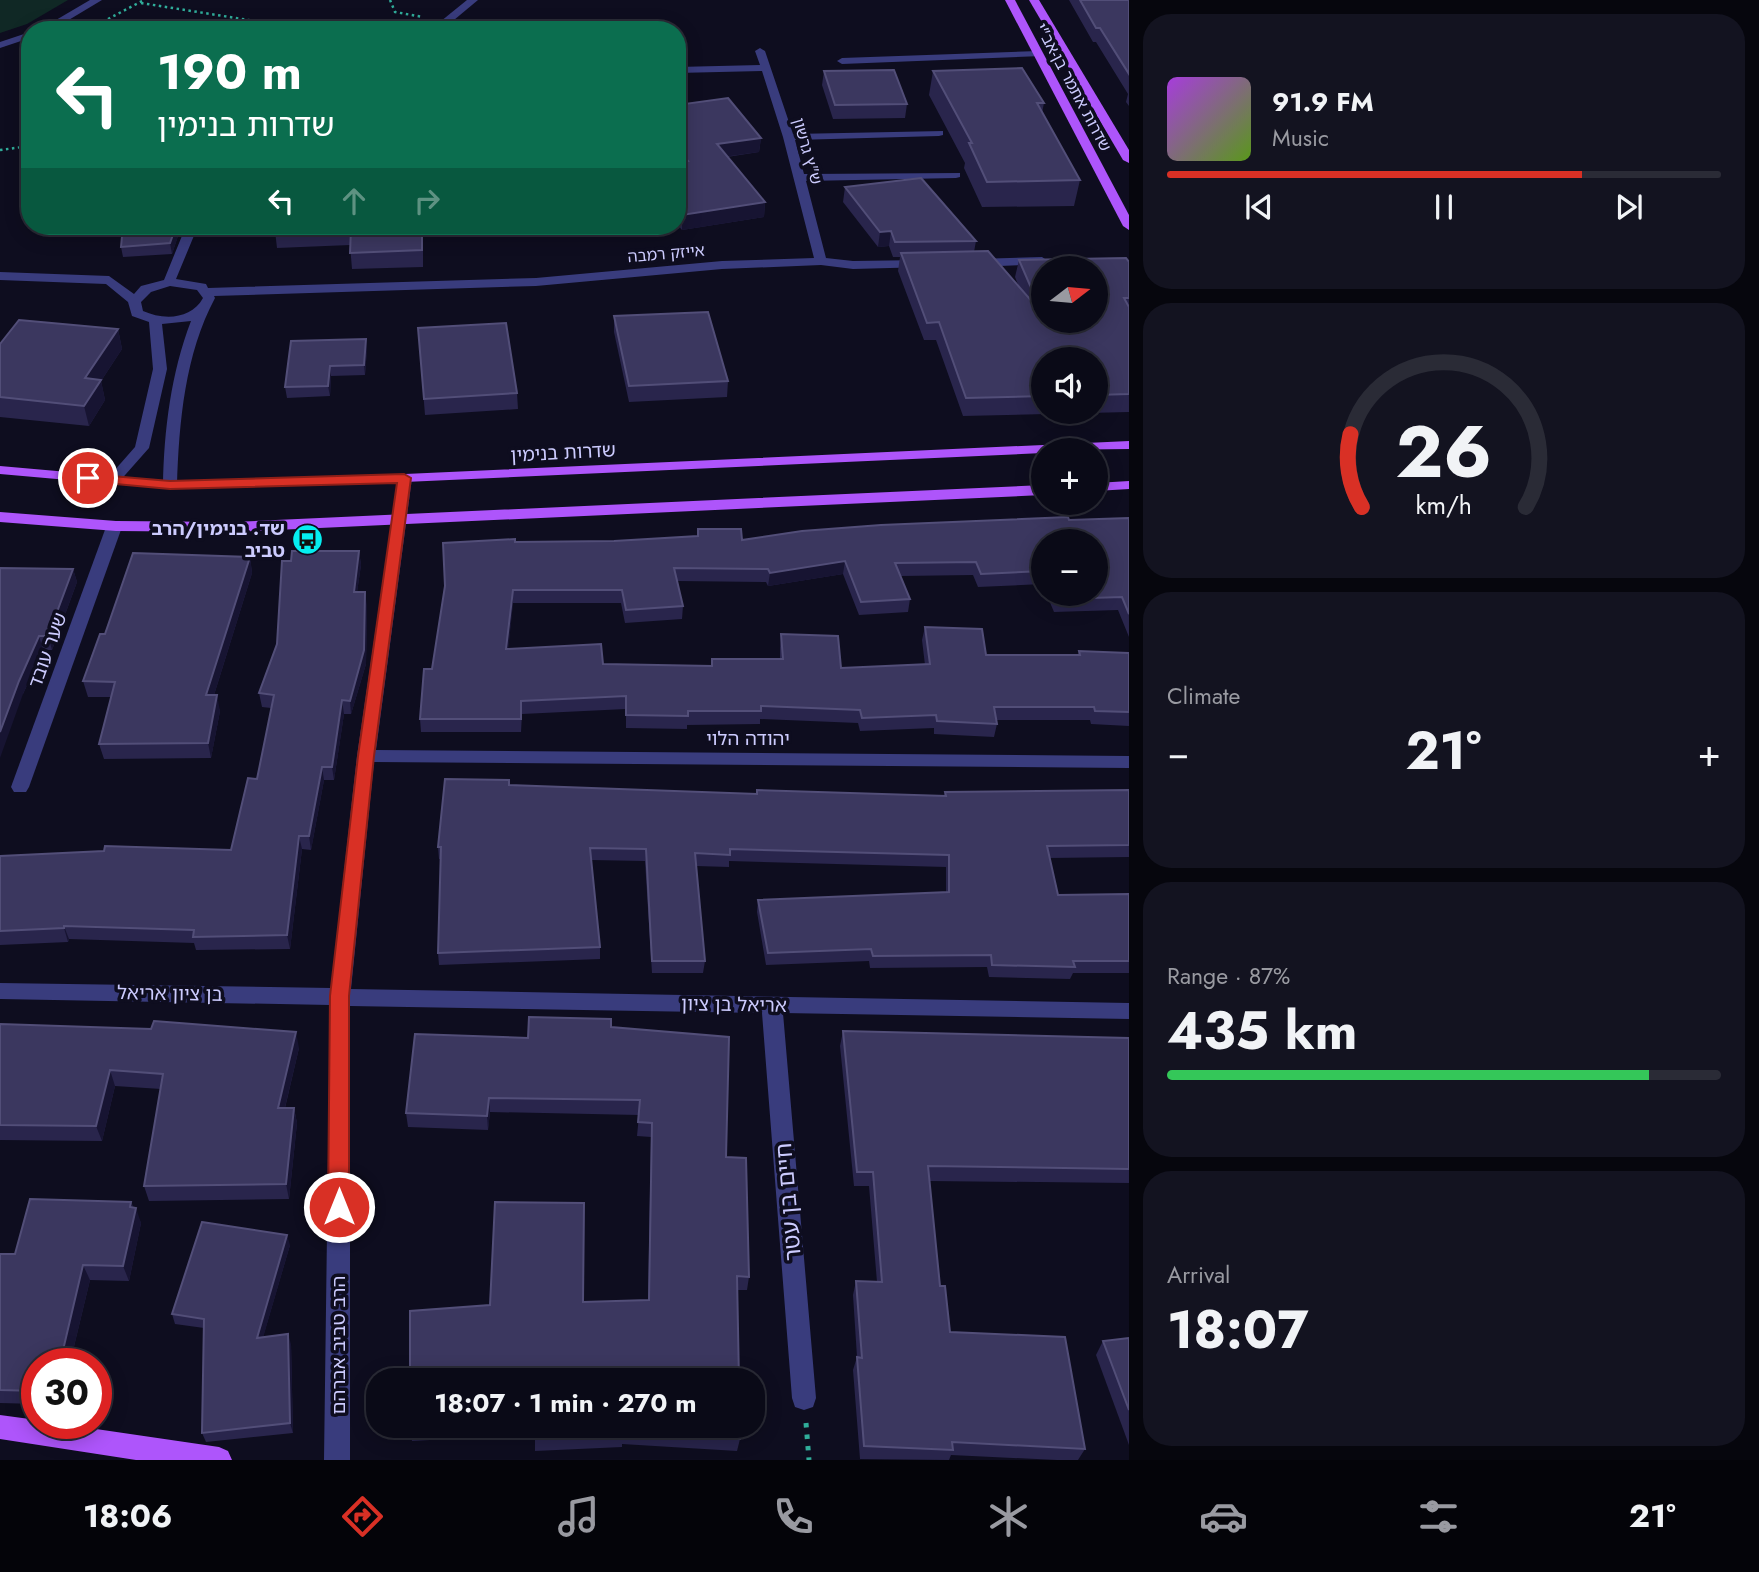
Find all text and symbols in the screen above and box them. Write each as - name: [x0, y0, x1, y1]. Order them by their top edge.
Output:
- street label: שדרות אתמר בן-אב"י: [1030, 19, 1117, 155]
- text: 190 m: [157, 37, 302, 107]
- icon: left: [42, 49, 133, 140]
- text: 91.9 FM: [1272, 83, 1374, 121]
- text: שדרות בנימין: [157, 102, 335, 148]
- street label: ש"ץ גרשון: [787, 115, 828, 187]
- text: Music: [1272, 121, 1329, 155]
- icon: left: [262, 182, 300, 220]
- icon: ahead: [335, 182, 373, 220]
- icon: right: [408, 182, 446, 220]
- icon: previous: [1240, 188, 1278, 226]
- icon: pause: [1425, 188, 1463, 226]
- icon: next: [1610, 188, 1648, 226]
- street label: אייזק רמבה: [627, 239, 706, 268]
- north arrow: [1031, 256, 1108, 332]
- map controls: [1031, 256, 1108, 606]
- button: sound: [1031, 347, 1108, 424]
- text: 26: [1396, 399, 1492, 504]
- street label: שדרות בנימין: [510, 436, 616, 469]
- button: +: [1031, 438, 1108, 515]
- pin: [58, 448, 118, 508]
- icon: arrive: [69, 459, 107, 497]
- text: km/h: [1416, 487, 1472, 523]
- place label: שד. בנימין/הרב טביב: [151, 515, 285, 564]
- bus stop icon: שד. בנימין/הרב טביב: [291, 522, 325, 556]
- button: −: [1031, 529, 1108, 606]
- street label: שער עובד: [21, 609, 74, 692]
- text: Climate: [1167, 679, 1240, 713]
- text: 21°: [1406, 713, 1482, 789]
- street label: יהודה הלוי: [706, 725, 790, 752]
- text: −: [1167, 725, 1189, 780]
- text: +: [1698, 725, 1721, 780]
- text: Range · 87%: [1167, 959, 1290, 993]
- street label: בן ציון אריאל: [117, 979, 223, 1008]
- street label: אריאל בן ציון: [681, 990, 787, 1019]
- text: 435 km: [1167, 993, 1357, 1069]
- street label: חיים בן עטר: [766, 1142, 810, 1262]
- position arrow: [302, 1170, 376, 1244]
- text: Arrival: [1167, 1258, 1230, 1292]
- street label: הרב טביב אברהם: [325, 1276, 352, 1414]
- text: 18:07: [1167, 1292, 1309, 1368]
- speed limit sign: 30: [21, 1348, 112, 1439]
- text: 18:07 · 1 min · 270 m: [434, 1384, 697, 1422]
- icon: directions: [338, 1492, 387, 1541]
- icon: music: [554, 1492, 603, 1541]
- icon: phone: [769, 1492, 818, 1541]
- icon: climate: [984, 1492, 1033, 1541]
- icon: car: [1199, 1492, 1248, 1541]
- icon: filters: [1414, 1492, 1463, 1541]
- text: 18:06: [83, 1493, 172, 1539]
- text: 21°: [1629, 1493, 1676, 1539]

